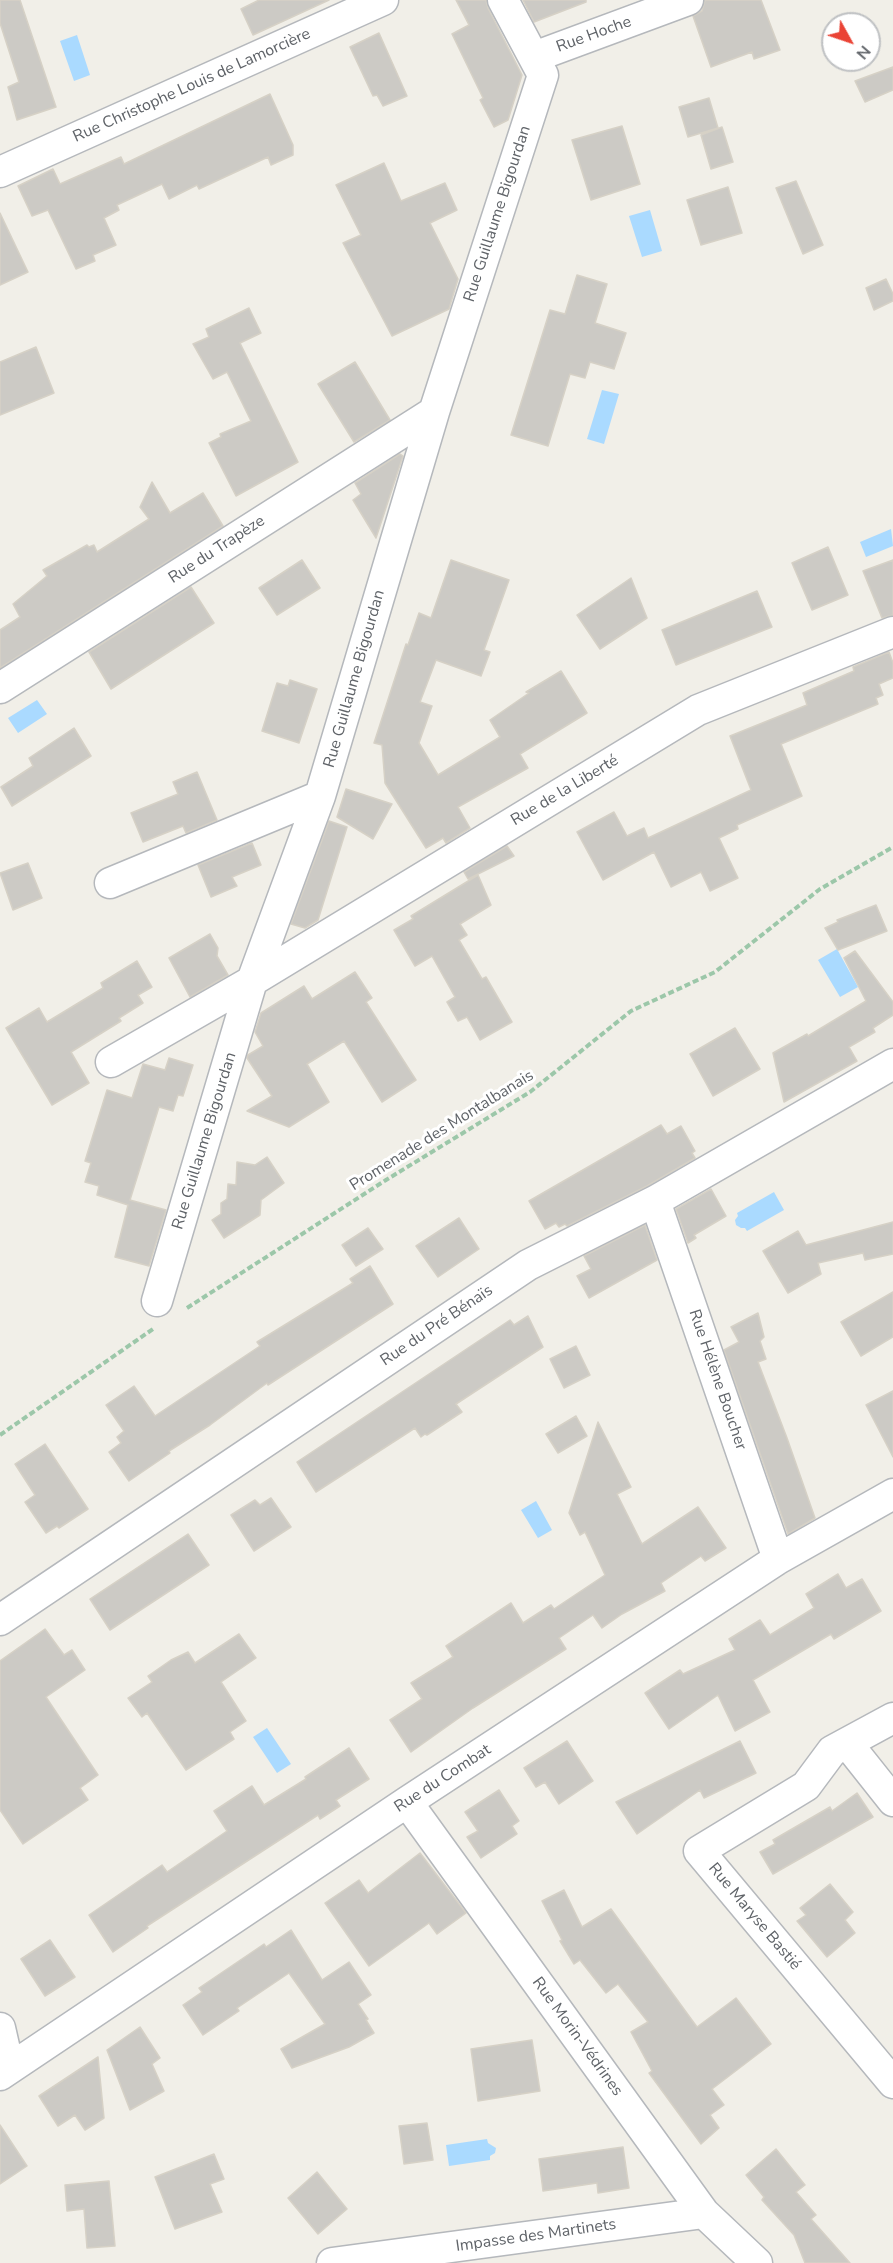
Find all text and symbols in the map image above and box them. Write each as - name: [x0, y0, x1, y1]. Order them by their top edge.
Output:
- north arrow: [821, 12, 881, 72]
- street label: Rue Hoche: [554, 13, 634, 57]
- street label: Rue Christophe Louis de Lamorcière: [70, 25, 314, 147]
- text: N: [851, 41, 876, 64]
- street label: Rue Guillaume Bigourdan: [460, 123, 536, 305]
- street label: Rue du Trapèze: [165, 512, 269, 588]
- street label: Rue Guillaume Bigourdan: [320, 588, 390, 770]
- street label: Rue de la Liberté: [508, 751, 622, 831]
- street label: Rue Guillaume Bigourdan: [169, 1050, 241, 1232]
- street label: Promenade des Montalbanais: [347, 1066, 537, 1196]
- street label: Rue du Pré Bénaïs: [377, 1281, 497, 1371]
- street label: Rue Hélène Boucher: [684, 1307, 750, 1453]
- street label: Rue du Combat: [391, 1741, 495, 1817]
- street label: Rue Maryse Bastié: [704, 1860, 804, 1974]
- street label: Rue Morin-Védrines: [527, 1974, 627, 2100]
- street label: Impasse des Martinets: [455, 2215, 617, 2257]

